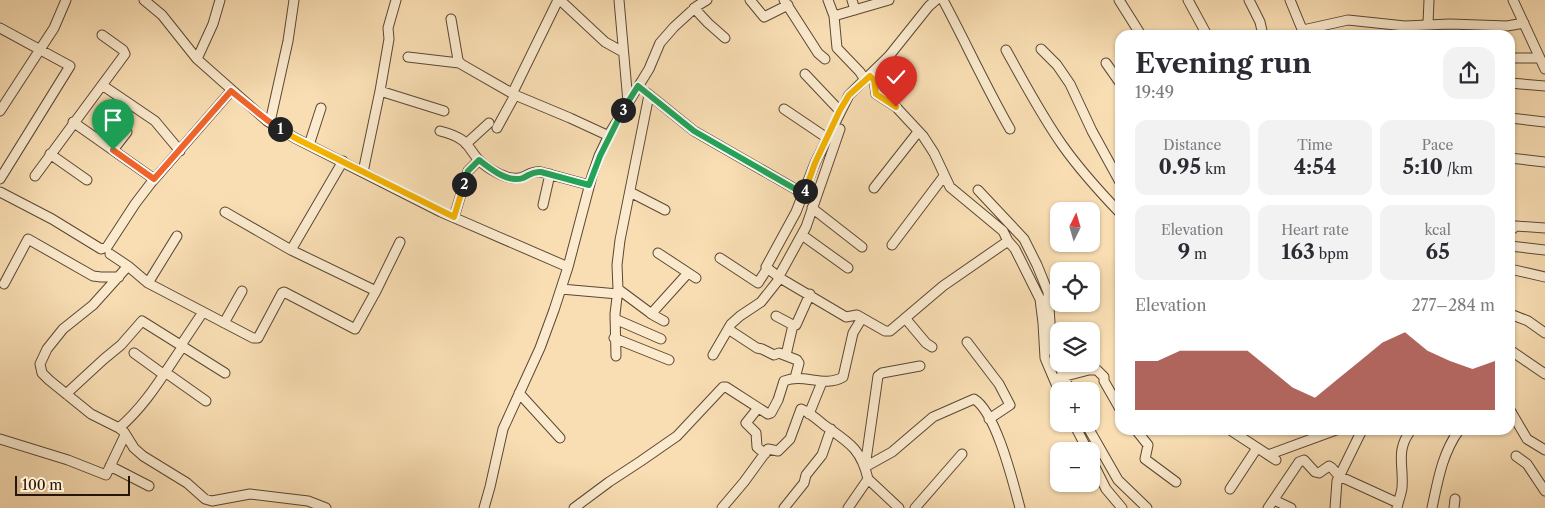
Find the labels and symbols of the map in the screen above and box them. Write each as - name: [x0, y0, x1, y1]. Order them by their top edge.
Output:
- pin: [875, 56, 917, 107]
- pin: 3: [610, 98, 636, 122]
- pin: [92, 99, 134, 150]
- pin: 1: [268, 116, 292, 142]
- pin: 2: [452, 172, 476, 196]
- pin: 4: [792, 178, 818, 204]
- north arrow: [1050, 202, 1100, 252]
- scale bar: [15, 473, 130, 496]

